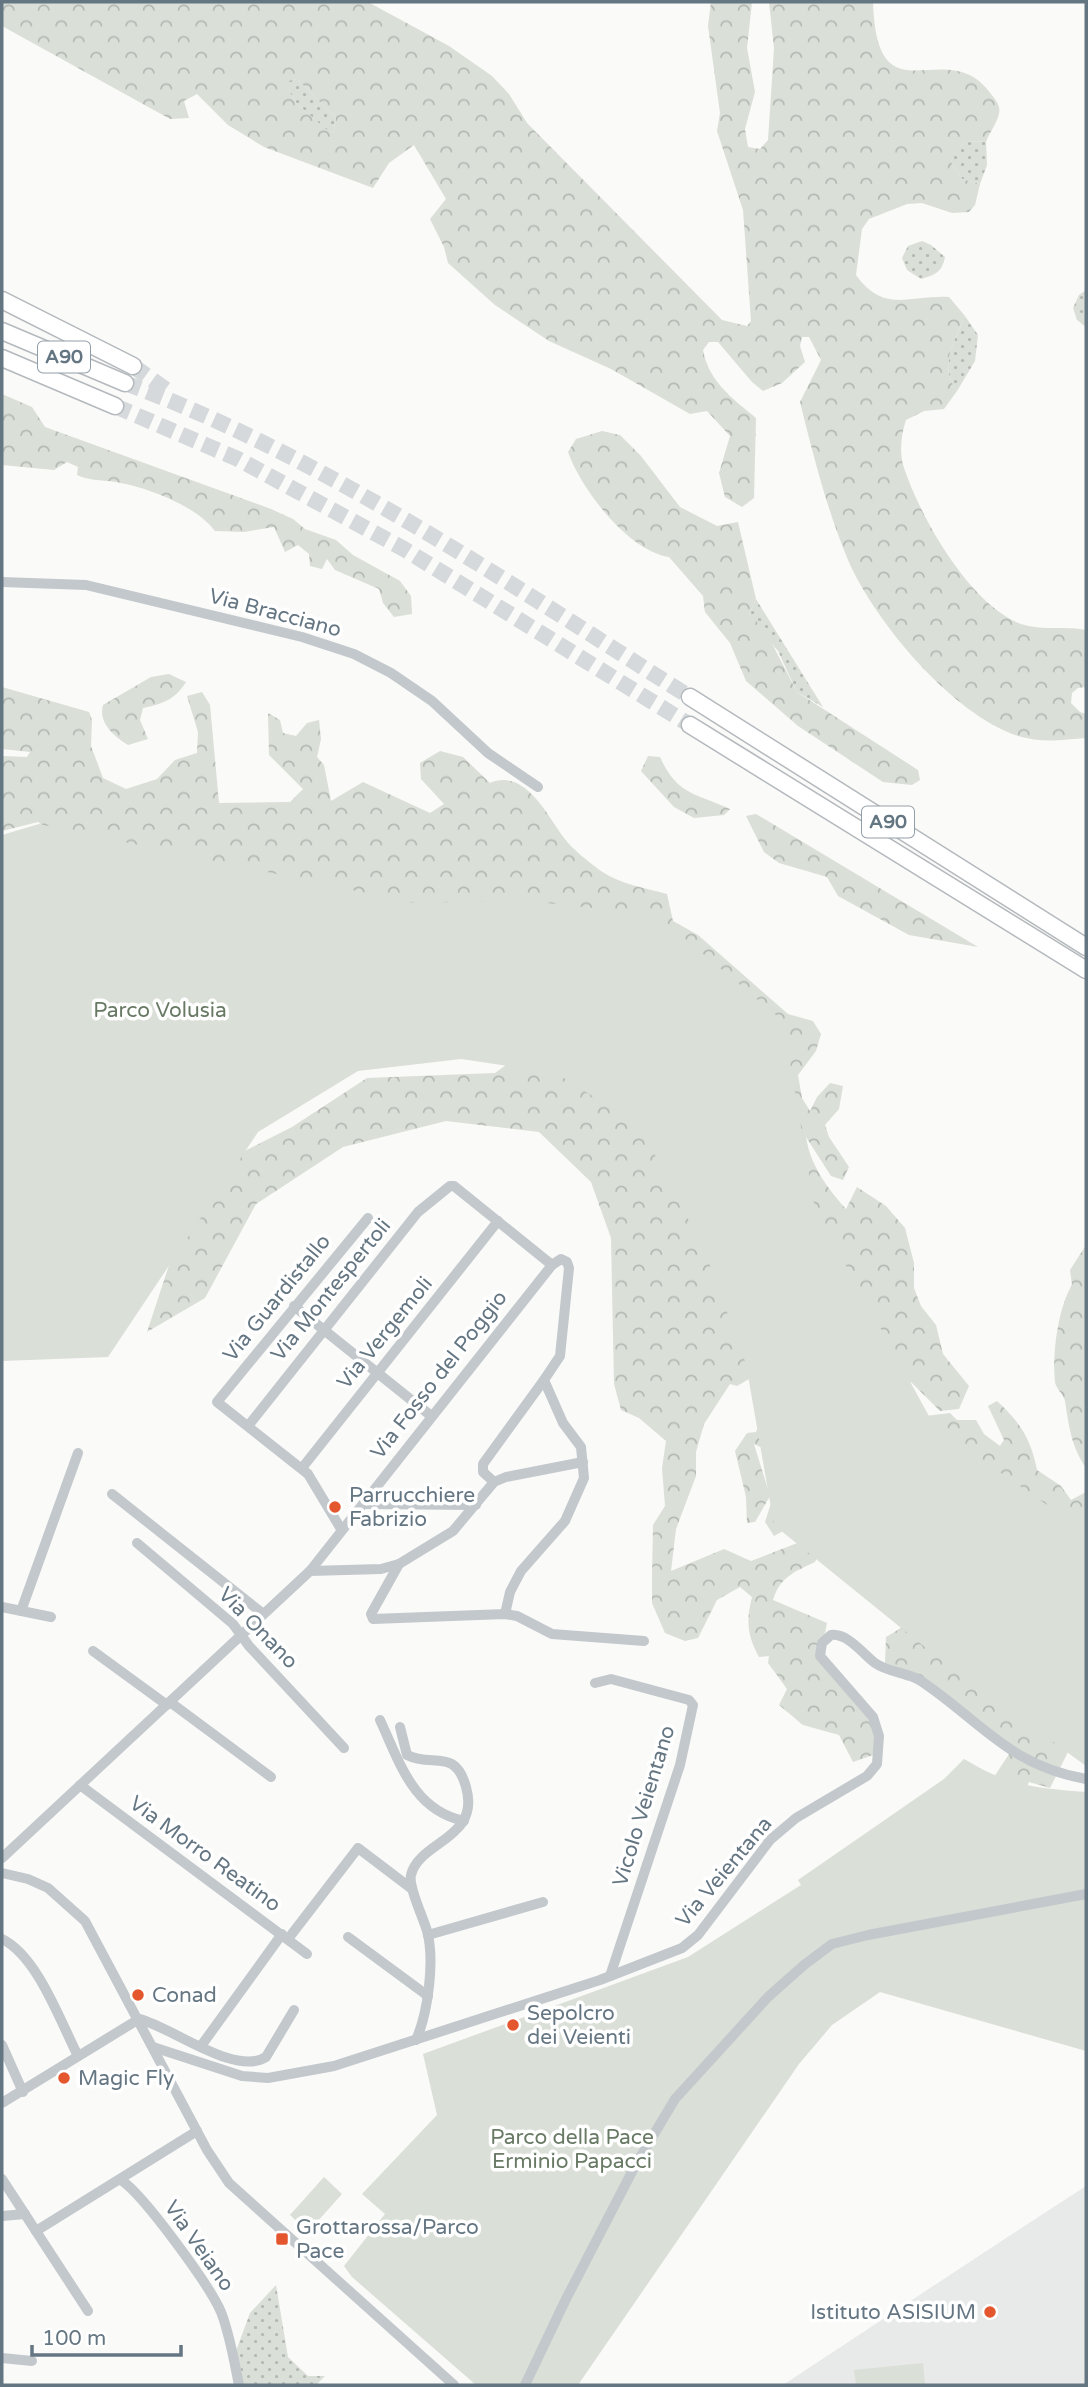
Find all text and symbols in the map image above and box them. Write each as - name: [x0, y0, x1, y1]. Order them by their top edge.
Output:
- road number: A90: [38, 342, 90, 372]
- street label: Via Bracciano: [206, 583, 344, 643]
- road number: A90: [862, 806, 914, 838]
- park label: Parco Volusia: [93, 998, 227, 1023]
- street label: Via Montespertoli: [266, 1214, 396, 1366]
- street label: Via Guardistallo: [218, 1229, 336, 1367]
- street label: Via Vergemoli: [332, 1272, 438, 1394]
- street label: Via Fosso del Poggio: [365, 1286, 513, 1464]
- place label: Parrucchiere Fabrizio: [349, 1483, 475, 1532]
- marker: Parrucchiere Fabrizio: [327, 1499, 343, 1515]
- street label: Via Onano: [213, 1582, 303, 1674]
- street label: Vicolo Veientano: [608, 1722, 680, 1890]
- street label: Via Morro Reatino: [125, 1791, 285, 1917]
- street label: Via Veientana: [671, 1812, 777, 1932]
- place label: Conad: [152, 1983, 217, 2008]
- marker: Conad: [130, 1987, 146, 2003]
- place label: Sepolcro dei Veienti: [527, 2001, 631, 2050]
- marker: Sepolcro dei Veienti: [505, 2017, 521, 2033]
- place label: Magic Fly: [78, 2066, 174, 2091]
- marker: Magic Fly: [56, 2070, 72, 2086]
- park label: Parco della Pace Erminio Papacci: [490, 2125, 654, 2174]
- street label: Via Veiano: [159, 2196, 239, 2296]
- place label: Grottarossa/Parco Pace: [296, 2215, 479, 2264]
- marker: Grottarossa/Parco Pace: [274, 2231, 290, 2247]
- place label: Istituto ASISIUM: [810, 2300, 976, 2325]
- marker: Istituto ASISIUM: [982, 2304, 998, 2320]
- scale bar: [32, 2314, 180, 2358]
- text: 100 m: [42, 2326, 106, 2351]

